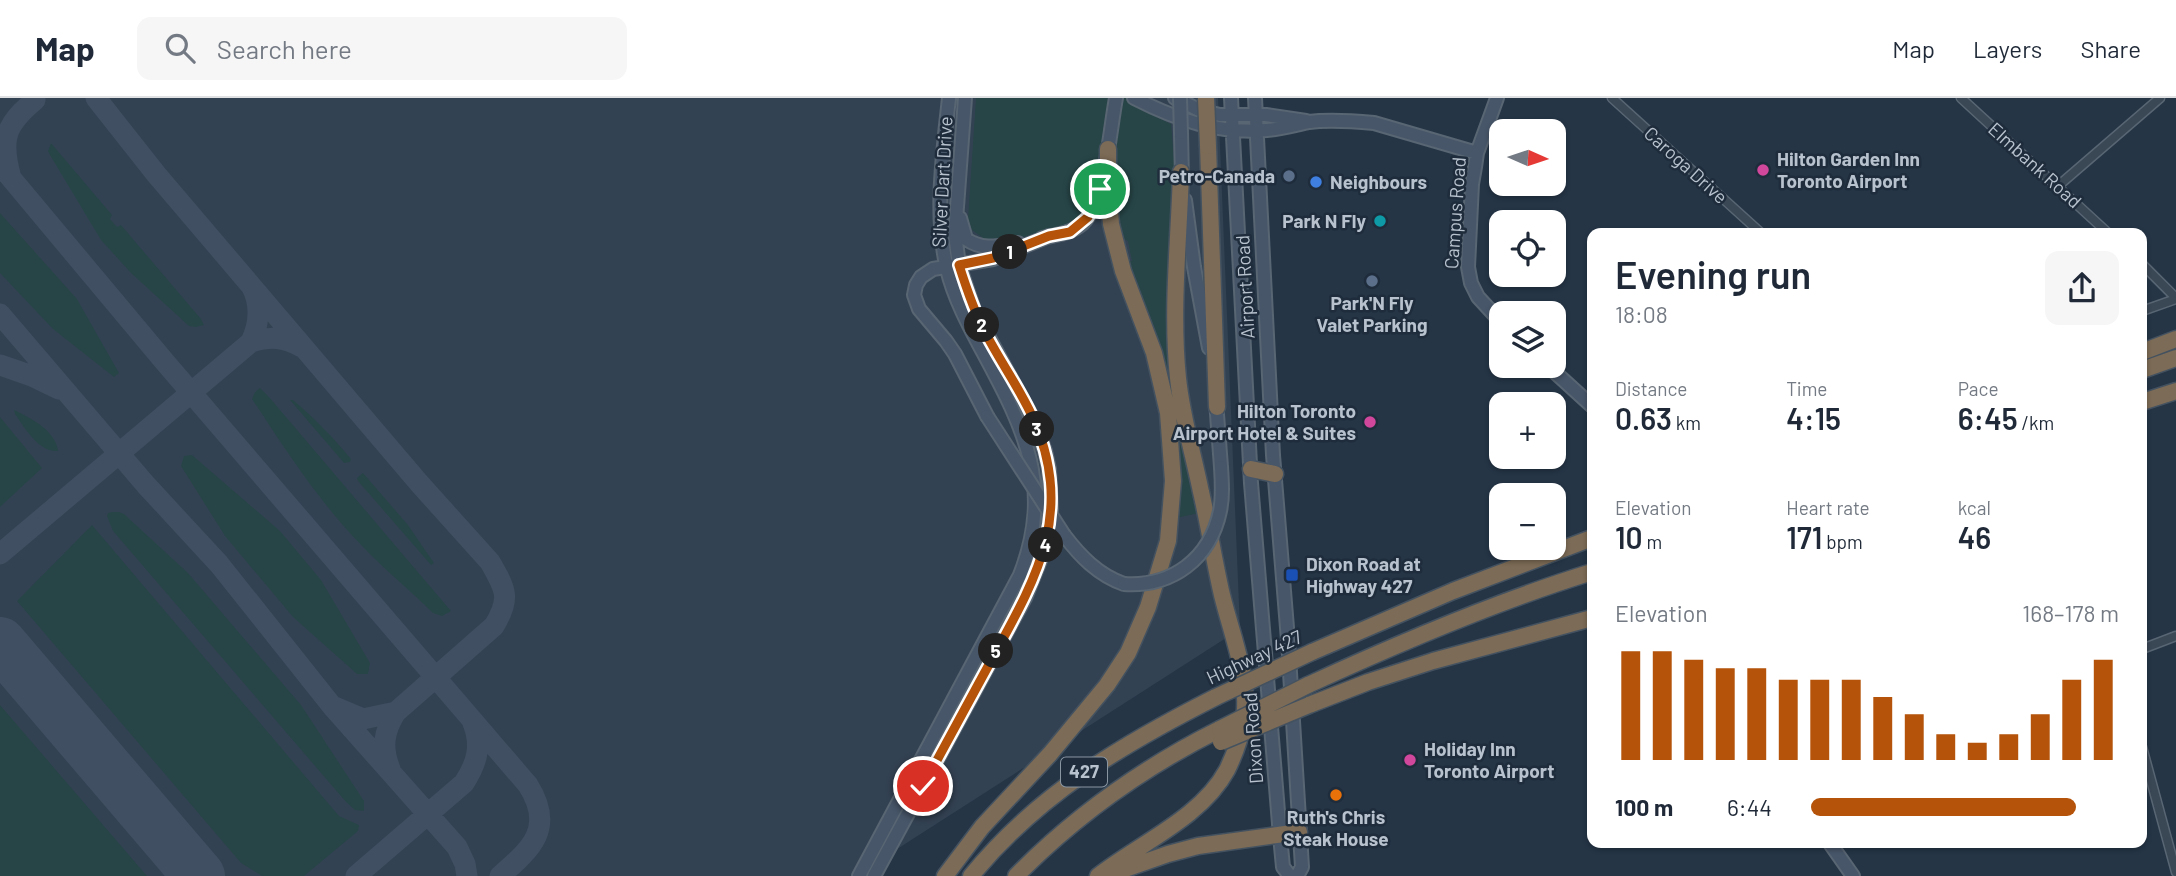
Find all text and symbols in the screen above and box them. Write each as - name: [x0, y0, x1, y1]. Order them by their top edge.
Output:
- search box: [137, 17, 627, 80]
- text: Map: [35, 28, 95, 68]
- icon: search: [161, 29, 199, 67]
- text: Search here: [217, 33, 352, 64]
- text: Map: [1892, 34, 1935, 63]
- text: Layers: [1973, 34, 2042, 63]
- text: Share: [2080, 34, 2141, 63]
- street label: Silver Dart Drive: [927, 116, 956, 248]
- street label: Elmbank Road: [1984, 117, 2087, 212]
- north arrow: [1489, 119, 1566, 196]
- map controls: [1489, 119, 1566, 560]
- street label: Caroga Drive: [1640, 121, 1733, 208]
- place label: Hilton Garden Inn Toronto Airport: [1777, 147, 1920, 192]
- street label: Campus Road: [1439, 156, 1470, 270]
- pin: [1070, 159, 1130, 219]
- marker: Hilton Garden Inn Toronto Airport: [1755, 162, 1771, 178]
- place label: Petro-Canada: [1159, 164, 1275, 187]
- marker: Petro-Canada: [1281, 168, 1297, 184]
- icon: arrive: [1081, 170, 1119, 208]
- place label: Neighbours: [1330, 170, 1427, 193]
- marker: Neighbours: [1308, 174, 1324, 190]
- place label: Park N Fly: [1282, 209, 1366, 232]
- button: locate: [1489, 210, 1566, 287]
- marker: Park N Fly: [1372, 213, 1388, 229]
- pin: 1: [992, 234, 1028, 270]
- street label: Airport Road: [1230, 235, 1259, 340]
- text: 1: [1006, 240, 1013, 263]
- text: Evening run: [1615, 251, 1811, 297]
- button: share: [2045, 251, 2119, 325]
- marker: Park'N Fly Valet Parking: [1364, 273, 1380, 289]
- place label: Park'N Fly Valet Parking: [1317, 291, 1427, 336]
- text: 18:08: [1615, 300, 1668, 328]
- button: layers: [1489, 301, 1566, 378]
- pin: 2: [964, 308, 1000, 342]
- text: 2: [976, 313, 987, 336]
- text: Distance: [1615, 377, 1687, 400]
- text: Time: [1786, 377, 1827, 400]
- text: Pace: [1958, 377, 1999, 400]
- button: +: [1489, 392, 1566, 469]
- place label: Hilton Toronto Airport Hotel & Suites: [1173, 399, 1356, 444]
- text: 0.63: [1615, 400, 1672, 436]
- text: 4:15: [1786, 400, 1841, 436]
- text: 6:45: [1958, 400, 2018, 436]
- text: km: [1672, 411, 1701, 434]
- text: /km: [2018, 411, 2054, 434]
- pin: 3: [1020, 412, 1054, 446]
- marker: Hilton Toronto Airport Hotel & Suites: [1362, 414, 1378, 430]
- text: 3: [1031, 417, 1042, 440]
- button: −: [1489, 483, 1566, 560]
- text: Elevation: [1615, 496, 1692, 519]
- text: Heart rate: [1786, 496, 1870, 519]
- text: kcal: [1958, 496, 1991, 519]
- text: 10: [1615, 519, 1643, 555]
- text: 171: [1786, 519, 1822, 555]
- text: 46: [1958, 519, 1991, 555]
- pin: 4: [1028, 528, 1064, 562]
- text: m: [1643, 530, 1662, 553]
- text: bpm: [1822, 530, 1863, 553]
- text: 4: [1040, 533, 1051, 556]
- place label: Dixon Road at Highway 427: [1306, 552, 1421, 597]
- marker: Dixon Road at Highway 427: [1284, 567, 1300, 583]
- text: Elevation: [1615, 599, 1708, 627]
- text: 168–178 m: [2022, 599, 2119, 627]
- street label: Highway 427: [1202, 624, 1305, 689]
- pin: 5: [978, 634, 1014, 668]
- text: 5: [990, 639, 1001, 662]
- street label: Dixon Road: [1238, 692, 1267, 785]
- place label: Holiday Inn Toronto Airport: [1424, 737, 1554, 782]
- marker: Holiday Inn Toronto Airport: [1402, 752, 1418, 768]
- pin: [893, 756, 953, 816]
- road number: 427: [1061, 758, 1107, 786]
- icon: check: [904, 767, 942, 805]
- marker: Ruth's Chris Steak House: [1328, 787, 1344, 803]
- text: 100 m: [1615, 793, 1673, 821]
- text: 6:44: [1727, 793, 1772, 821]
- place label: Ruth's Chris Steak House: [1283, 805, 1389, 850]

